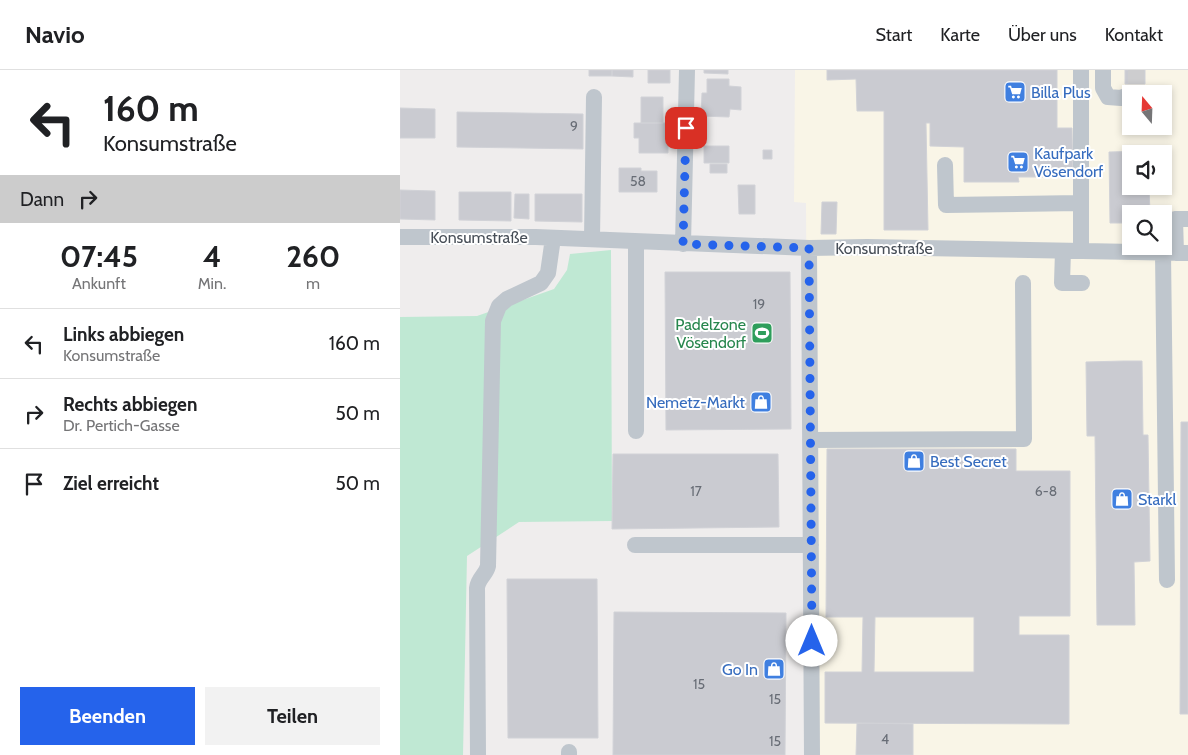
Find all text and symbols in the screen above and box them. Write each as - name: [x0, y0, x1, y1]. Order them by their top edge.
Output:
- text: Navio: [25, 20, 85, 49]
- text: Start: [876, 24, 912, 46]
- text: Karte: [940, 24, 980, 46]
- text: Über uns: [1008, 24, 1077, 46]
- text: Kontakt: [1105, 24, 1163, 46]
- supermarket icon: Billa Plus: [1003, 80, 1027, 104]
- place label: Billa Plus: [1031, 83, 1091, 102]
- north arrow: [1122, 85, 1172, 135]
- map controls: [1122, 85, 1172, 255]
- text: 160 m: [103, 87, 199, 130]
- icon: left: [20, 90, 85, 155]
- pin: [665, 107, 707, 149]
- icon: arrive: [672, 114, 700, 142]
- house number: 9: [570, 117, 578, 135]
- text: Konsumstraße: [103, 130, 237, 157]
- place label: Kaufpark Vösendorf: [1034, 144, 1104, 181]
- button: sound: [1122, 145, 1172, 195]
- supermarket icon: Kaufpark Vösendorf: [1006, 150, 1030, 174]
- house number: 58: [630, 172, 646, 190]
- icon: right: [74, 185, 102, 213]
- text: Dann: [20, 188, 64, 211]
- button: search: [1122, 205, 1172, 255]
- street label: Konsumstraße: [430, 228, 528, 247]
- text: 07:45: [60, 238, 138, 275]
- text: 4: [203, 238, 221, 275]
- text: 260: [286, 238, 340, 275]
- street label: Konsumstraße: [835, 239, 933, 258]
- text: Ankunft: [72, 274, 126, 293]
- text: Min.: [198, 274, 226, 293]
- text: m: [306, 274, 320, 293]
- house number: 19: [753, 295, 765, 313]
- place label: Padelzone Vösendorf: [675, 315, 747, 352]
- sports icon: Padelzone Vösendorf: [750, 321, 774, 345]
- text: Links abbiegen: [63, 323, 184, 346]
- icon: left: [20, 330, 48, 358]
- text: 160 m: [329, 332, 380, 355]
- text: Konsumstraße: [63, 346, 160, 365]
- shop icon: Nemetz-Markt: [749, 390, 773, 414]
- text: Rechts abbiegen: [63, 393, 197, 416]
- place label: Nemetz-Markt: [646, 393, 746, 412]
- icon: right: [20, 400, 48, 428]
- text: 50 m: [336, 402, 380, 425]
- text: Dr. Pertich-Gasse: [63, 416, 180, 435]
- shop icon: Best Secret: [902, 449, 926, 473]
- place label: Best Secret: [930, 452, 1007, 471]
- icon: arrive: [20, 470, 48, 498]
- text: Ziel erreicht: [63, 472, 159, 495]
- text: 50 m: [336, 472, 380, 495]
- house number: 17: [690, 482, 702, 500]
- house number: 6-8: [1035, 482, 1057, 500]
- shop icon: Starkl: [1110, 487, 1134, 511]
- place label: Starkl: [1138, 490, 1176, 509]
- position arrow: [785, 614, 837, 666]
- shop icon: Go In: [762, 657, 786, 681]
- place label: Go In: [722, 660, 758, 679]
- house number: 15: [693, 675, 705, 693]
- button: Beenden: [20, 687, 195, 745]
- button: Teilen: [205, 687, 380, 745]
- house number: 15: [769, 690, 781, 708]
- house number: 4: [881, 730, 889, 748]
- house number: 15: [769, 732, 781, 750]

